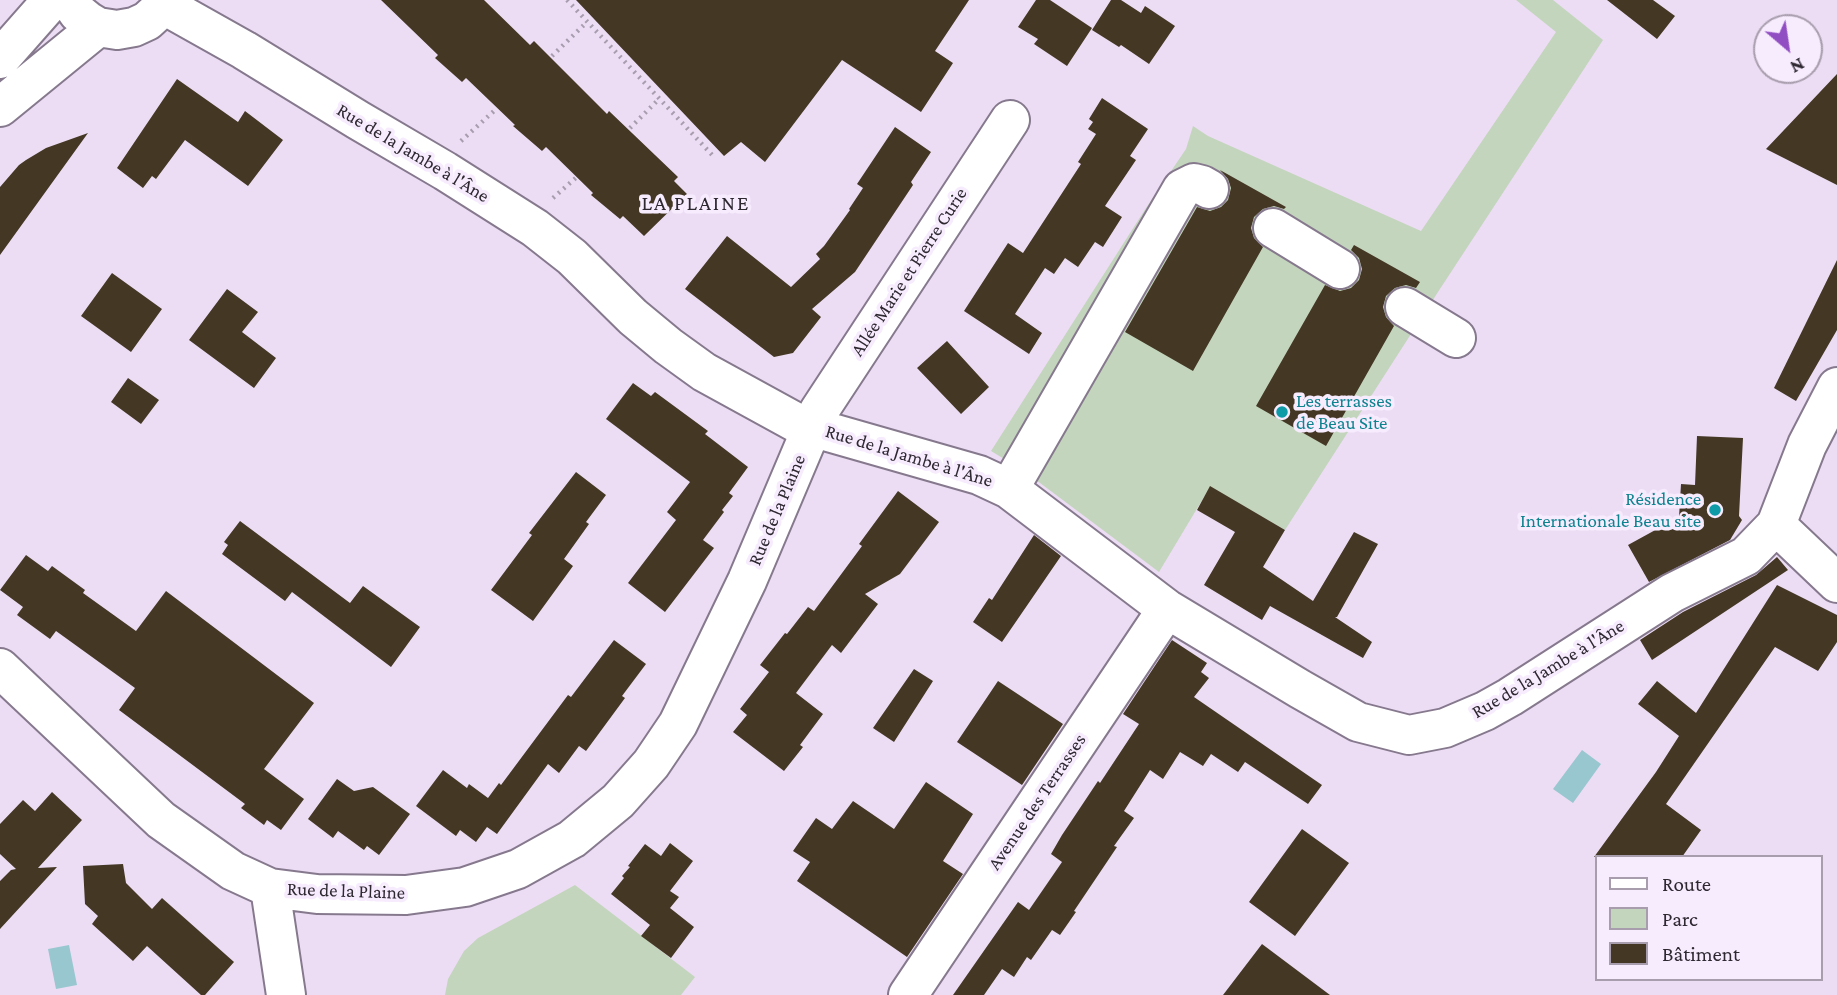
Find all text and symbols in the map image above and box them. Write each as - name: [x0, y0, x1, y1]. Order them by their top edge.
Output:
- north arrow: [1753, 14, 1823, 84]
- text: N: [1787, 54, 1808, 78]
- street label: Rue de la Jambe à l'Âne: [333, 98, 493, 208]
- street label: Allée Marie et Pierre Curie: [846, 183, 972, 361]
- district label: LA PLAINE: [643, 191, 749, 217]
- place label: Les terrasses de Beau Site: [1296, 390, 1392, 434]
- marker: Les terrasses de Beau Site: [1274, 404, 1290, 420]
- street label: Rue de la Jambe à l'Âne: [823, 420, 995, 492]
- street label: Rue de la Plaine: [743, 451, 811, 569]
- place label: Résidence Internationale Beau site: [1520, 488, 1701, 532]
- marker: Résidence Internationale Beau site: [1707, 502, 1723, 518]
- street label: Rue de la Jambe à l'Âne: [1468, 614, 1628, 724]
- street label: Avenue des Terrasses: [983, 730, 1091, 874]
- legend: [1596, 855, 1823, 981]
- text: Route: [1662, 872, 1711, 896]
- street label: Rue de la Plaine: [286, 878, 406, 904]
- text: Parc: [1662, 907, 1698, 931]
- text: Bâtiment: [1662, 942, 1740, 966]

